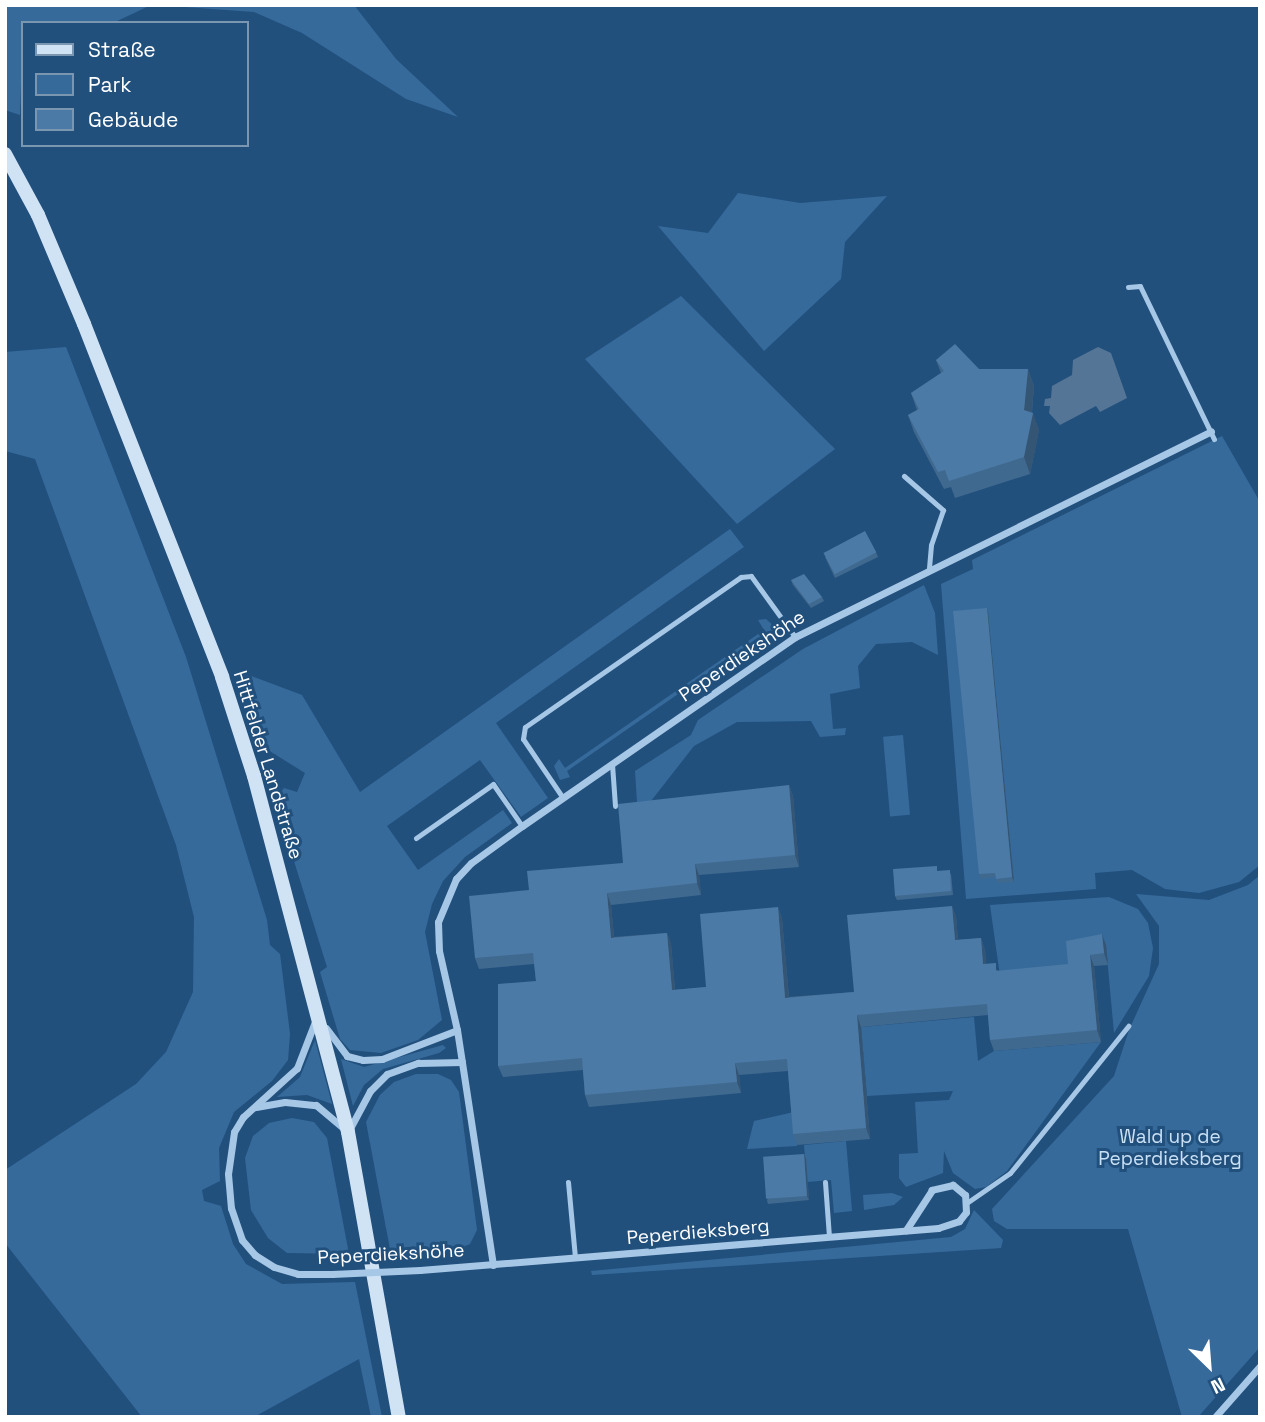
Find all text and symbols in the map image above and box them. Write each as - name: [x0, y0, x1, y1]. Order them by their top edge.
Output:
- legend: [21, 21, 248, 147]
- text: Straße: [88, 36, 156, 63]
- text: Park: [88, 71, 132, 98]
- text: Gebäude: [88, 106, 178, 133]
- street label: Peperdiekshöhe: [675, 605, 809, 707]
- street label: Hittfelder Landstraße: [228, 668, 308, 862]
- park label: Wald up de Peperdieksberg: [1098, 1126, 1242, 1170]
- street label: Peperdieksberg: [626, 1214, 770, 1250]
- street label: Peperdiekshöhe: [317, 1239, 465, 1269]
- north arrow: [1174, 1331, 1244, 1401]
- text: N: [1207, 1371, 1229, 1400]

